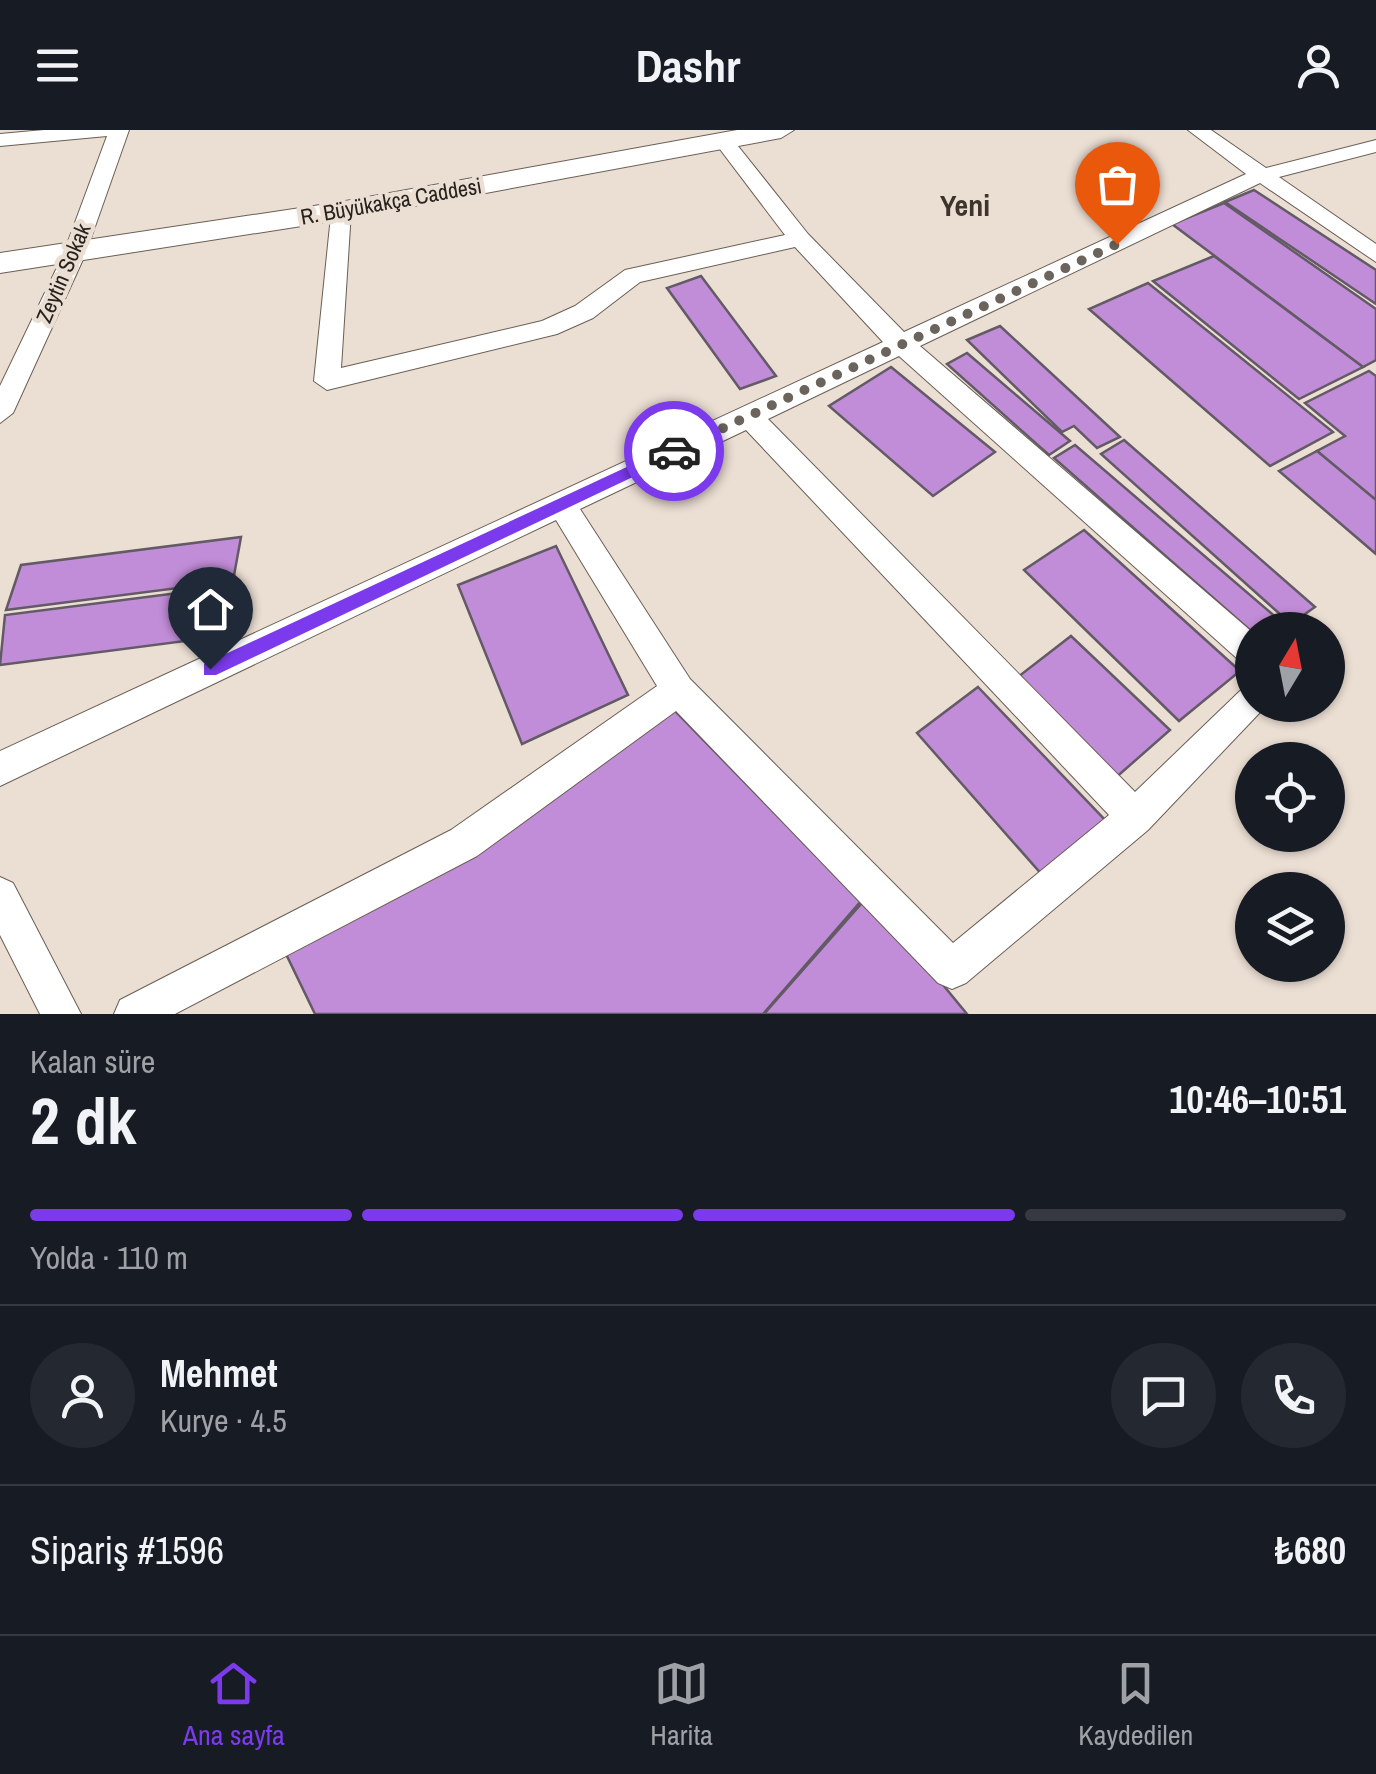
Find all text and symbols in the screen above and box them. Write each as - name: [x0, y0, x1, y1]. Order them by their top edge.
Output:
- text: Dashr: [636, 35, 740, 96]
- icon: menu: [30, 38, 85, 93]
- icon: person: [1291, 38, 1346, 93]
- pin: [1075, 142, 1160, 245]
- icon: bag: [1090, 157, 1145, 212]
- street label: R. Büyükakça Caddesi: [298, 170, 484, 232]
- district label: Yeni: [940, 185, 990, 225]
- street label: Zeytin Sokak: [29, 218, 98, 327]
- courier: [624, 401, 724, 501]
- icon: car: [647, 424, 702, 479]
- pin: [168, 567, 253, 670]
- icon: home: [183, 582, 238, 637]
- north arrow: [1235, 612, 1345, 722]
- map controls: [1235, 612, 1345, 982]
- button: locate: [1235, 742, 1345, 852]
- button: layers: [1235, 872, 1345, 982]
- text: Kalan süre: [30, 1040, 155, 1083]
- text: 10:46–10:51: [1169, 1074, 1346, 1125]
- text: 2 dk: [30, 1077, 137, 1164]
- text: Yolda · 110 m: [30, 1236, 188, 1279]
- button: person: [30, 1343, 135, 1448]
- button: chat: [1111, 1343, 1216, 1448]
- button: phone: [1241, 1343, 1346, 1448]
- text: Mehmet: [160, 1348, 278, 1399]
- text: Kurye · 4.5: [160, 1399, 287, 1442]
- text: Sipariş #1596: [30, 1525, 224, 1576]
- text: ₺680: [1275, 1525, 1346, 1576]
- tab: Ana sayfa: [183, 1656, 285, 1754]
- tab: Harita: [650, 1656, 713, 1754]
- tab: Kaydedilen: [1078, 1656, 1193, 1754]

